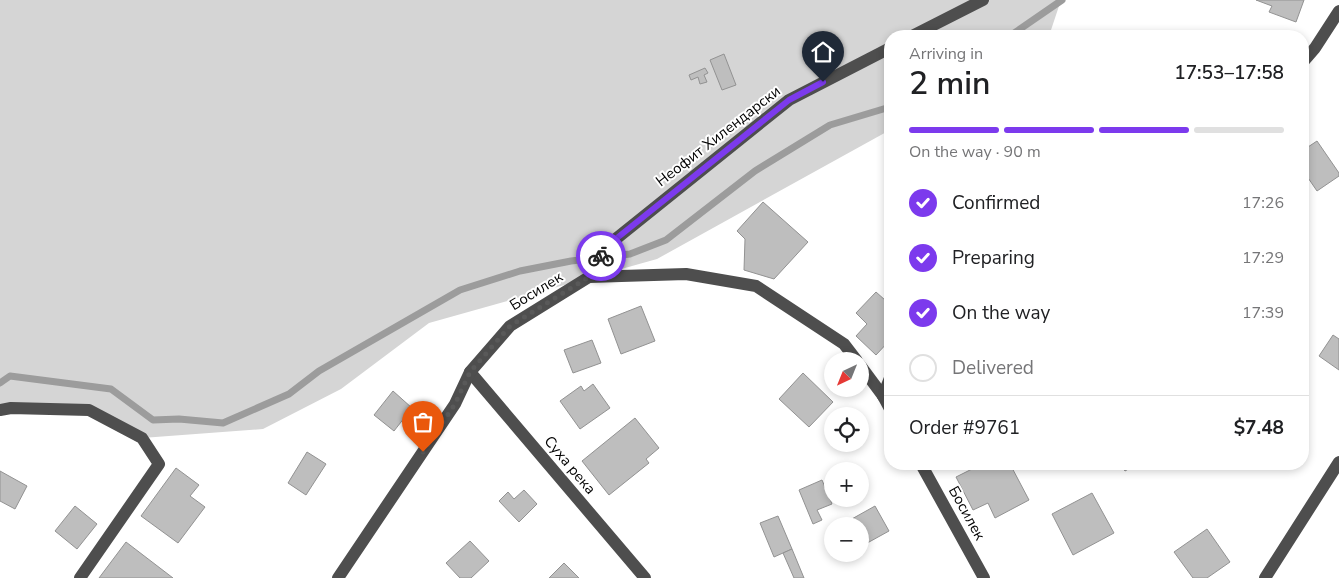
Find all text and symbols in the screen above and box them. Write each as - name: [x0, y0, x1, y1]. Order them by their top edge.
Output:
- pin: [802, 31, 844, 82]
- icon: home: [809, 38, 837, 66]
- text: Arriving in: [909, 43, 983, 65]
- text: 17:53–17:58: [1174, 60, 1284, 86]
- text: 2 min: [909, 62, 991, 105]
- street label: Неофит Хилендарски: [652, 81, 784, 191]
- text: On the way · 90 m: [909, 141, 1041, 163]
- icon: check: [909, 189, 937, 217]
- text: Confirmed: [952, 190, 1040, 216]
- text: 17:26: [1242, 192, 1284, 214]
- courier: [576, 231, 626, 281]
- icon: bike: [587, 242, 615, 270]
- icon: check: [909, 244, 937, 272]
- text: Preparing: [952, 245, 1035, 271]
- text: 17:29: [1242, 247, 1284, 269]
- street label: Босилек: [506, 267, 566, 315]
- icon: check: [909, 299, 937, 327]
- text: On the way: [952, 300, 1050, 326]
- text: 17:39: [1242, 302, 1284, 324]
- north arrow: [824, 352, 869, 398]
- map controls: [824, 352, 869, 562]
- text: Delivered: [952, 355, 1034, 381]
- pin: [402, 401, 444, 452]
- button: locate: [824, 407, 869, 452]
- icon: bag: [409, 408, 437, 436]
- text: Order #9761: [909, 415, 1020, 441]
- text: $7.48: [1234, 415, 1284, 441]
- street label: Суха река: [540, 432, 600, 498]
- button: +: [824, 462, 869, 507]
- street label: Босилек: [944, 482, 990, 544]
- button: −: [824, 517, 869, 562]

